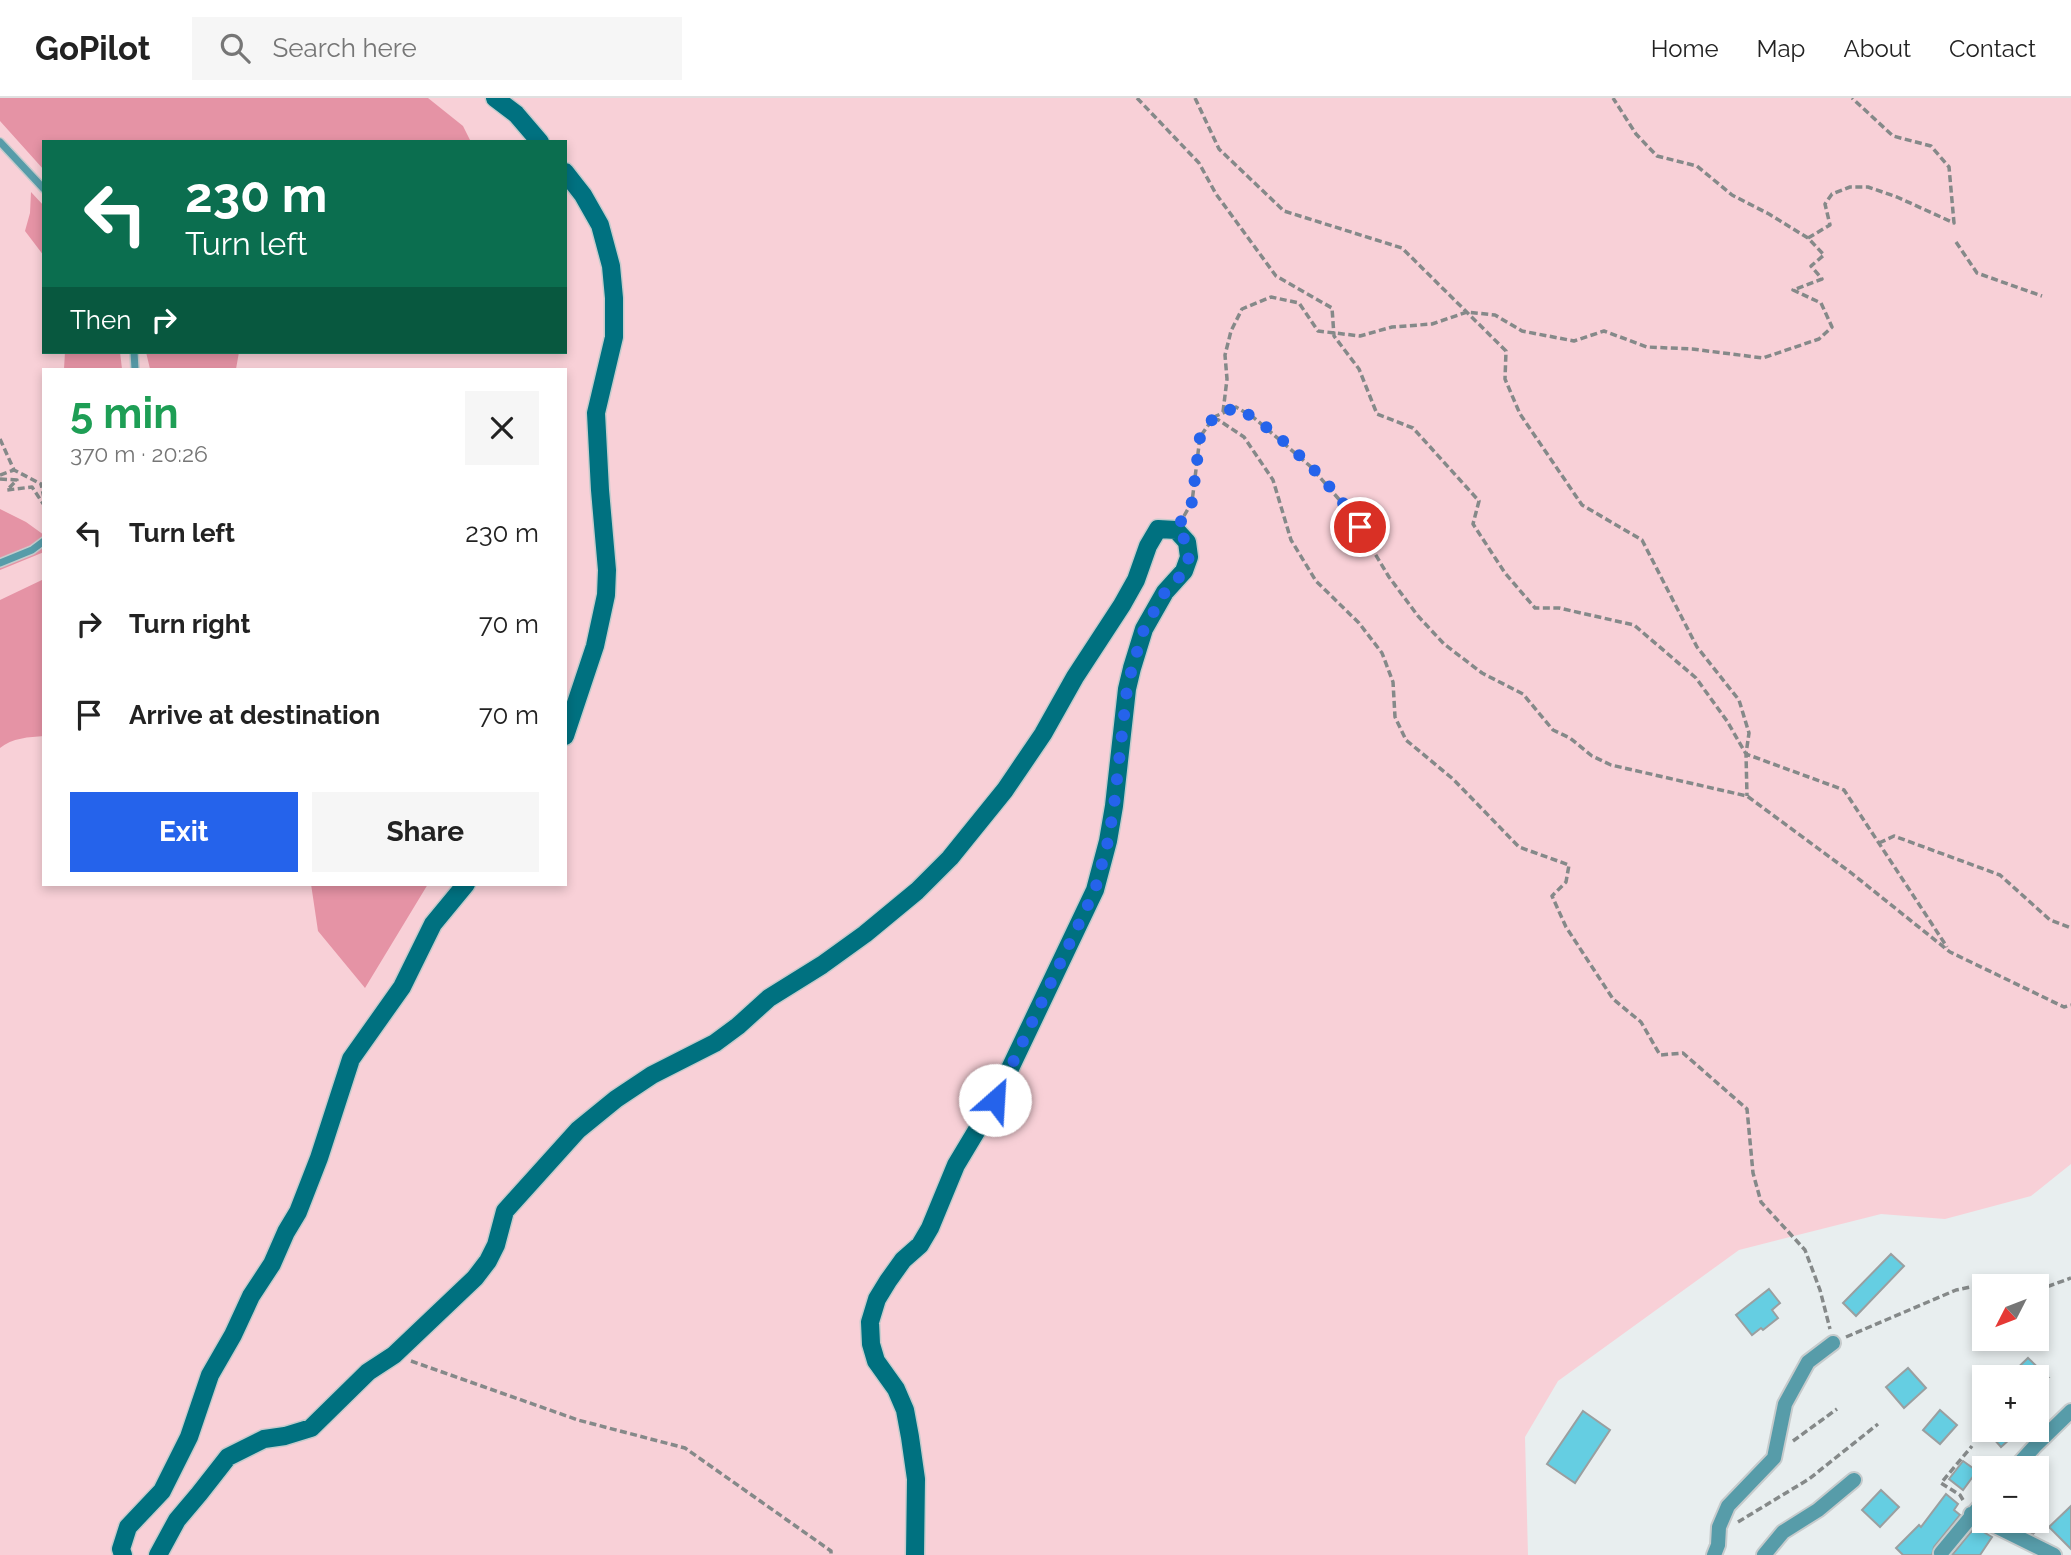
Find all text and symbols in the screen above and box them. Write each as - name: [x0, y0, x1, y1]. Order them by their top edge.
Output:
- search box: [192, 17, 682, 80]
- text: GoPilot: [35, 29, 150, 68]
- icon: search: [216, 29, 254, 67]
- text: Search here: [272, 33, 417, 63]
- text: Home: [1651, 34, 1719, 63]
- text: Map: [1757, 34, 1805, 63]
- text: About: [1843, 34, 1911, 63]
- text: Contact: [1949, 34, 2036, 63]
- text: 230 m: [185, 166, 327, 223]
- icon: left: [70, 168, 161, 259]
- text: Turn left: [185, 225, 307, 262]
- icon: right: [145, 301, 183, 339]
- text: Then: [70, 305, 131, 335]
- text: 5 min: [70, 389, 179, 438]
- button: close: [465, 391, 539, 465]
- text: 370 m · 20:26: [70, 440, 208, 467]
- pin: [1330, 497, 1390, 557]
- icon: arrive: [1341, 508, 1379, 546]
- icon: left: [70, 514, 108, 552]
- text: Turn left: [129, 518, 235, 548]
- text: 230 m: [465, 518, 539, 548]
- icon: right: [70, 605, 108, 643]
- text: Turn right: [129, 609, 250, 639]
- text: 70 m: [479, 609, 539, 639]
- icon: arrive: [70, 696, 108, 734]
- text: Arrive at destination: [129, 700, 380, 730]
- text: 70 m: [479, 700, 539, 730]
- button: Exit: [70, 792, 298, 872]
- button: Share: [312, 792, 539, 872]
- position arrow: [958, 1063, 1032, 1137]
- north arrow: [1972, 1274, 2049, 1351]
- map controls: [1972, 1274, 2049, 1533]
- button: +: [1972, 1365, 2049, 1442]
- button: −: [1972, 1456, 2049, 1533]

